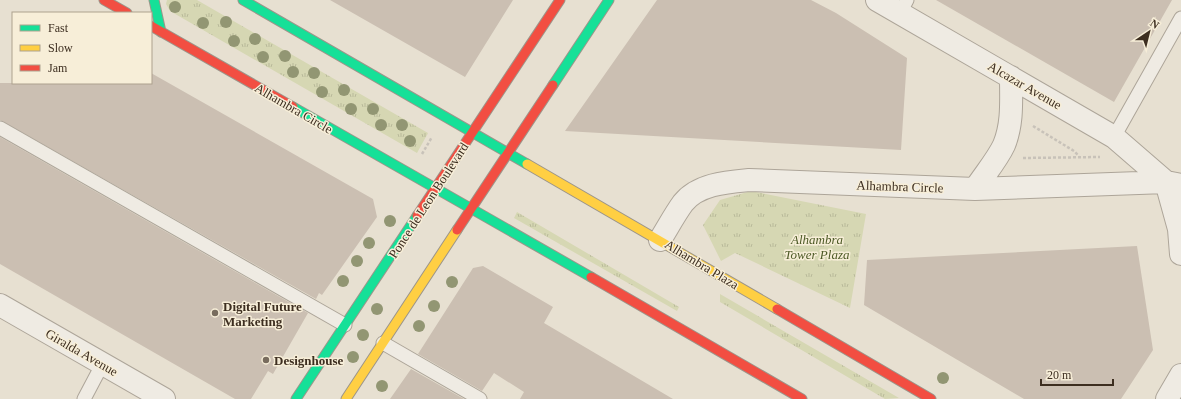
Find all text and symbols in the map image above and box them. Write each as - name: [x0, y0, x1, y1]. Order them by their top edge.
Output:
- legend: [12, 12, 152, 84]
- north arrow: [1129, 12, 1169, 52]
- text: N: [1148, 17, 1161, 31]
- text: Fast: [48, 21, 69, 35]
- text: Slow: [48, 41, 73, 55]
- street label: Alcazar Avenue: [985, 58, 1064, 113]
- text: Jam: [48, 61, 68, 75]
- street label: Alhambra Circle: [252, 80, 335, 137]
- street label: Ponce de Leon Boulevard: [385, 139, 472, 261]
- street label: Alhambra Circle: [856, 177, 944, 196]
- park label: Alhambra Tower Plaza: [785, 232, 850, 262]
- street label: Alhambra Plaza: [662, 237, 742, 292]
- place label: Digital Future Marketing: [223, 299, 302, 329]
- marker: Digital Future Marketing: [210, 308, 220, 318]
- street label: Giralda Avenue: [43, 326, 121, 379]
- place label: Designhouse: [274, 353, 344, 368]
- marker: Designhouse: [261, 355, 271, 365]
- scale bar: [1041, 361, 1113, 387]
- text: 20 m: [1047, 368, 1072, 382]

